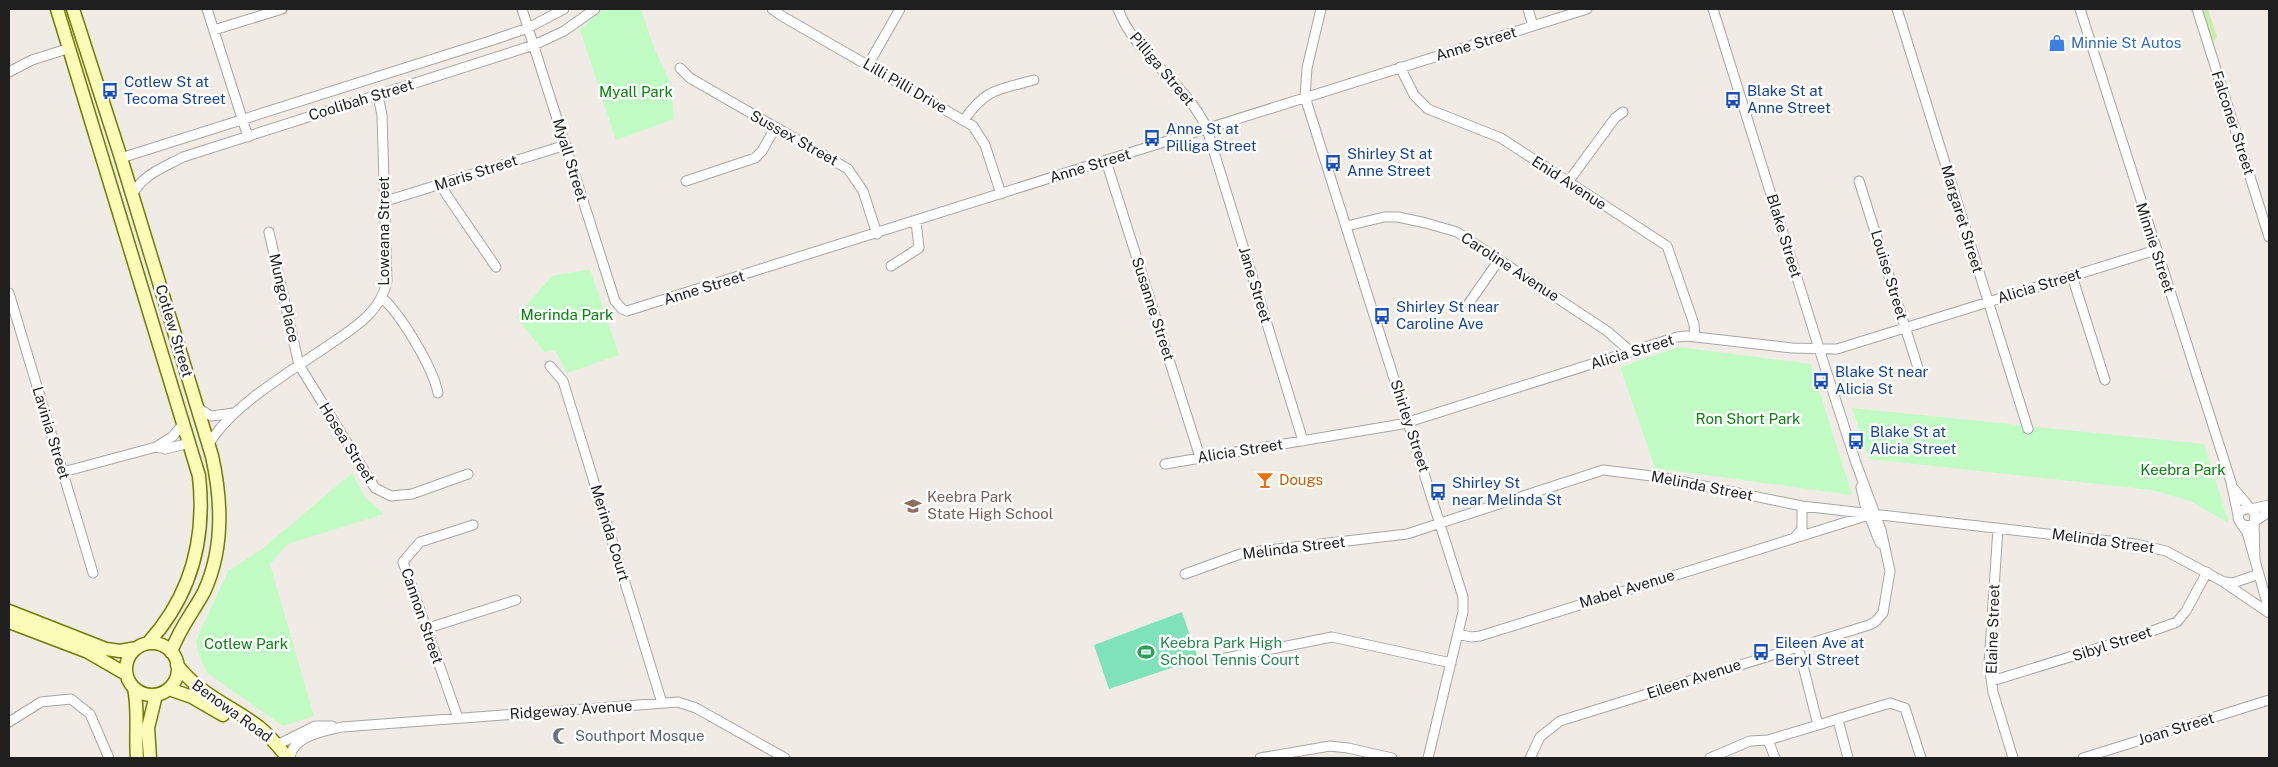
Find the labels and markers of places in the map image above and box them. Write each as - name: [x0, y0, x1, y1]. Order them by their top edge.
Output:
- shop icon: Minnie St Autos: [2047, 33, 2067, 53]
- place label: Minnie St Autos: [2071, 34, 2181, 51]
- place label: Cotlew St at Tecoma Street: [124, 73, 226, 107]
- bus stop icon: Cotlew St at Tecoma Street: [100, 81, 120, 101]
- place label: Blake St at Anne Street: [1747, 82, 1831, 116]
- bus stop icon: Blake St at Anne Street: [1723, 90, 1743, 110]
- place label: Anne St at Pilliga Street: [1166, 120, 1257, 154]
- bus stop icon: Anne St at Pilliga Street: [1142, 128, 1162, 148]
- place label: Shirley St at Anne Street: [1347, 145, 1433, 179]
- bus stop icon: Shirley St at Anne Street: [1323, 153, 1343, 173]
- place label: Shirley St near Caroline Ave: [1396, 298, 1499, 332]
- bus stop icon: Shirley St near Caroline Ave: [1372, 306, 1392, 326]
- place label: Blake St near Alicia St: [1835, 363, 1929, 397]
- bus stop icon: Blake St near Alicia St: [1811, 371, 1831, 391]
- place label: Blake St at Alicia Street: [1870, 423, 1957, 457]
- bus stop icon: Blake St at Alicia Street: [1846, 431, 1866, 451]
- bar icon: Dougs: [1255, 470, 1275, 490]
- place label: Dougs: [1279, 471, 1323, 488]
- place label: Shirley St near Melinda St: [1452, 474, 1562, 508]
- bus stop icon: Shirley St near Melinda St: [1428, 482, 1448, 502]
- place label: Keebra Park State High School: [927, 488, 1053, 522]
- school or university icon: Keebra Park State High School: [903, 496, 923, 516]
- place label: Keebra Park High School Tennis Court: [1160, 634, 1300, 668]
- place label: Eileen Ave at Beryl Street: [1775, 634, 1865, 668]
- sports icon: Keebra Park High School Tennis Court: [1136, 642, 1156, 662]
- bus stop icon: Eileen Ave at Beryl Street: [1751, 642, 1771, 662]
- mosque icon: Southport Mosque: [551, 726, 571, 746]
- place label: Southport Mosque: [575, 727, 705, 744]

